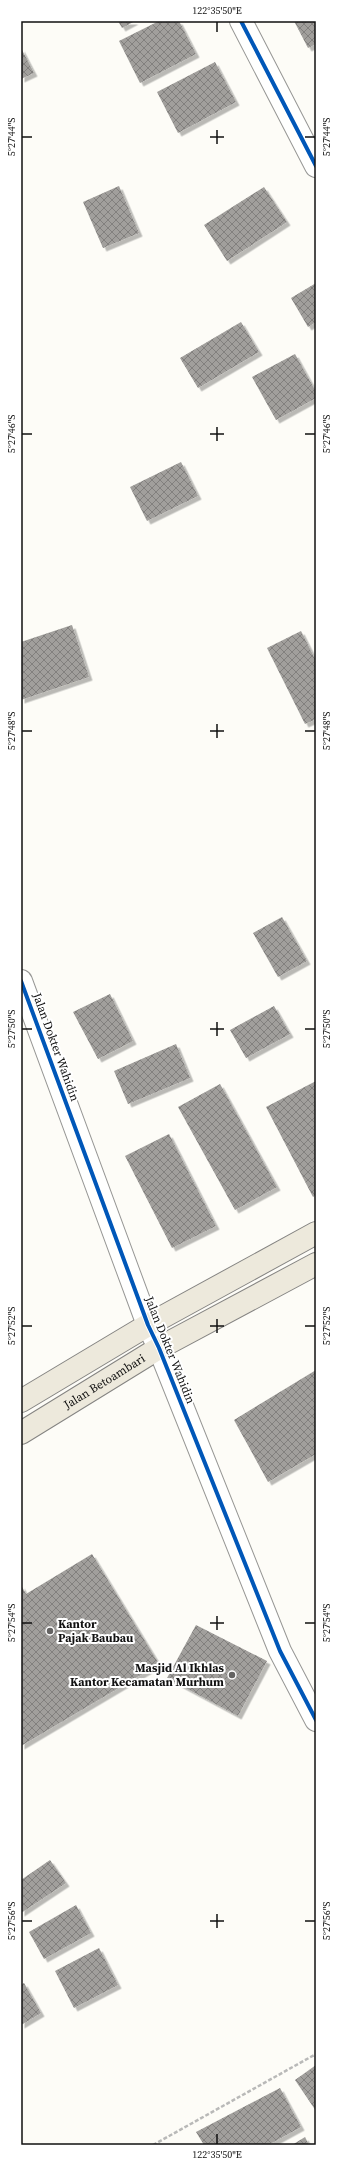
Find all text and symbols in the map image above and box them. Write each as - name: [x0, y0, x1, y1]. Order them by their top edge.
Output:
- text: 122°35'50"E: [192, 4, 242, 17]
- text: 5°27'44"S: [5, 118, 18, 156]
- text: 5°27'44"S: [320, 118, 333, 156]
- text: 5°27'46"S: [5, 415, 18, 453]
- text: 5°27'46"S: [320, 415, 333, 453]
- text: 5°27'48"S: [5, 712, 18, 750]
- text: 5°27'48"S: [320, 712, 333, 750]
- street label: Jalan Dokter Wahidin: [29, 990, 83, 1103]
- text: 5°27'50"S: [5, 1010, 18, 1048]
- text: 5°27'50"S: [320, 1010, 333, 1048]
- street label: Jalan Dokter Wahidin: [141, 1293, 199, 1406]
- text: 5°27'52"S: [5, 1307, 18, 1345]
- text: 5°27'52"S: [320, 1307, 333, 1345]
- street label: Jalan Betoambari: [60, 1350, 148, 1413]
- text: 5°27'54"S: [5, 1604, 18, 1642]
- text: 5°27'54"S: [320, 1604, 333, 1642]
- place label: Kantor Pajak Baubau: [58, 1616, 134, 1646]
- marker: Kantor Pajak Baubau: [45, 1626, 55, 1636]
- place label: Masjid Al Ikhlas Kantor Kecamatan Murhum: [70, 1660, 225, 1690]
- marker: Masjid Al Ikhlas Kantor Kecamatan Murhum: [227, 1670, 237, 1680]
- text: 5°27'56"S: [5, 1902, 18, 1940]
- text: 5°27'56"S: [320, 1902, 333, 1940]
- text: 122°35'50"E: [192, 2148, 242, 2161]

